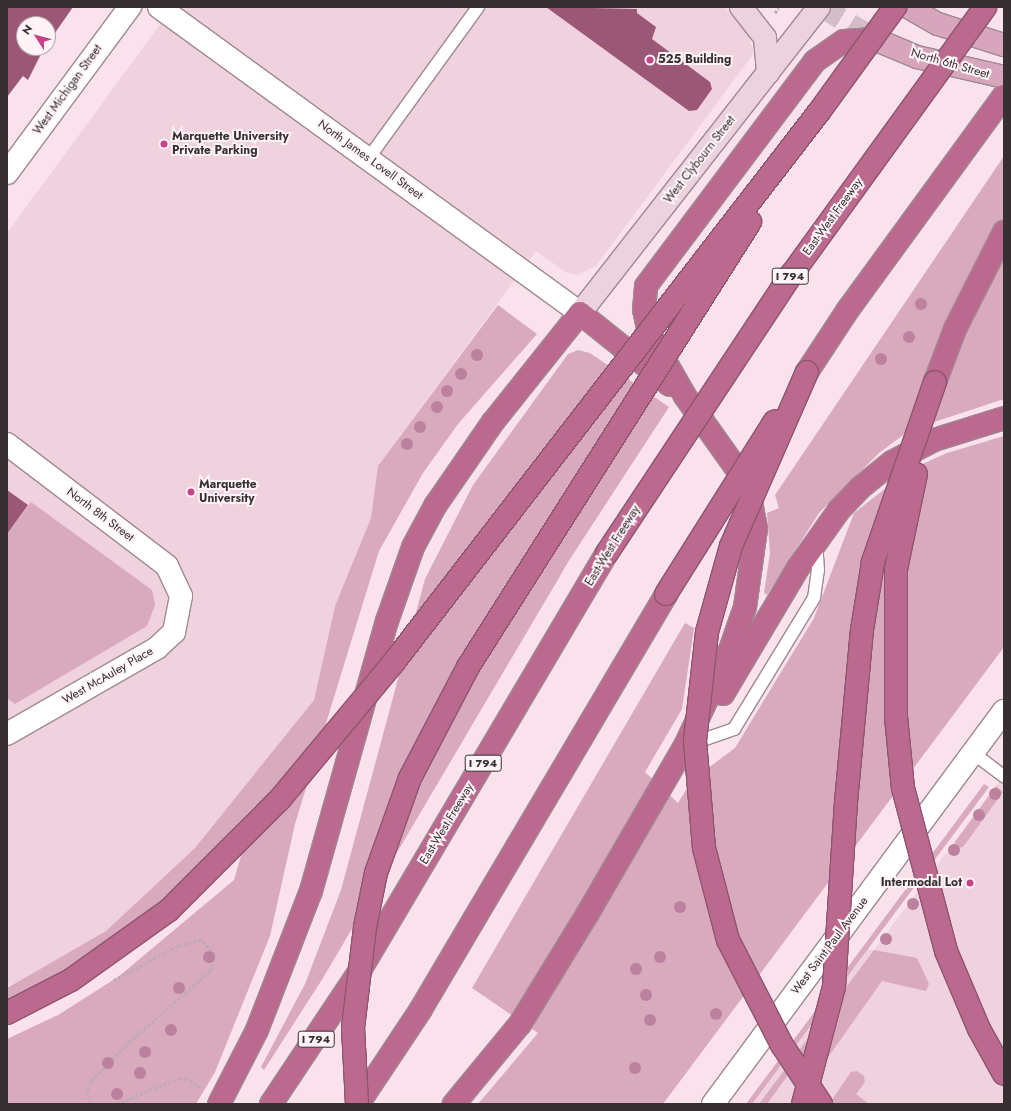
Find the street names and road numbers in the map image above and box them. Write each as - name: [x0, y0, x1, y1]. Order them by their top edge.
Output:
- street label: West Michigan Street: [31, 42, 105, 138]
- street label: North 6th Street: [909, 46, 991, 82]
- street label: West Clybourn Street: [661, 113, 739, 207]
- street label: North James Lovell Street: [315, 117, 425, 203]
- street label: East-West Freeway: [800, 176, 866, 258]
- road number: I 794: [771, 267, 809, 285]
- street label: North 8th Street: [63, 485, 137, 545]
- street label: East-West Freeway: [583, 503, 643, 589]
- street label: West McAuley Place: [60, 644, 156, 708]
- road number: I 794: [464, 754, 502, 772]
- street label: East-West Freeway: [417, 781, 477, 867]
- street label: West Saint Paul Avenue: [789, 894, 871, 998]
- road number: I 794: [297, 1030, 335, 1048]

